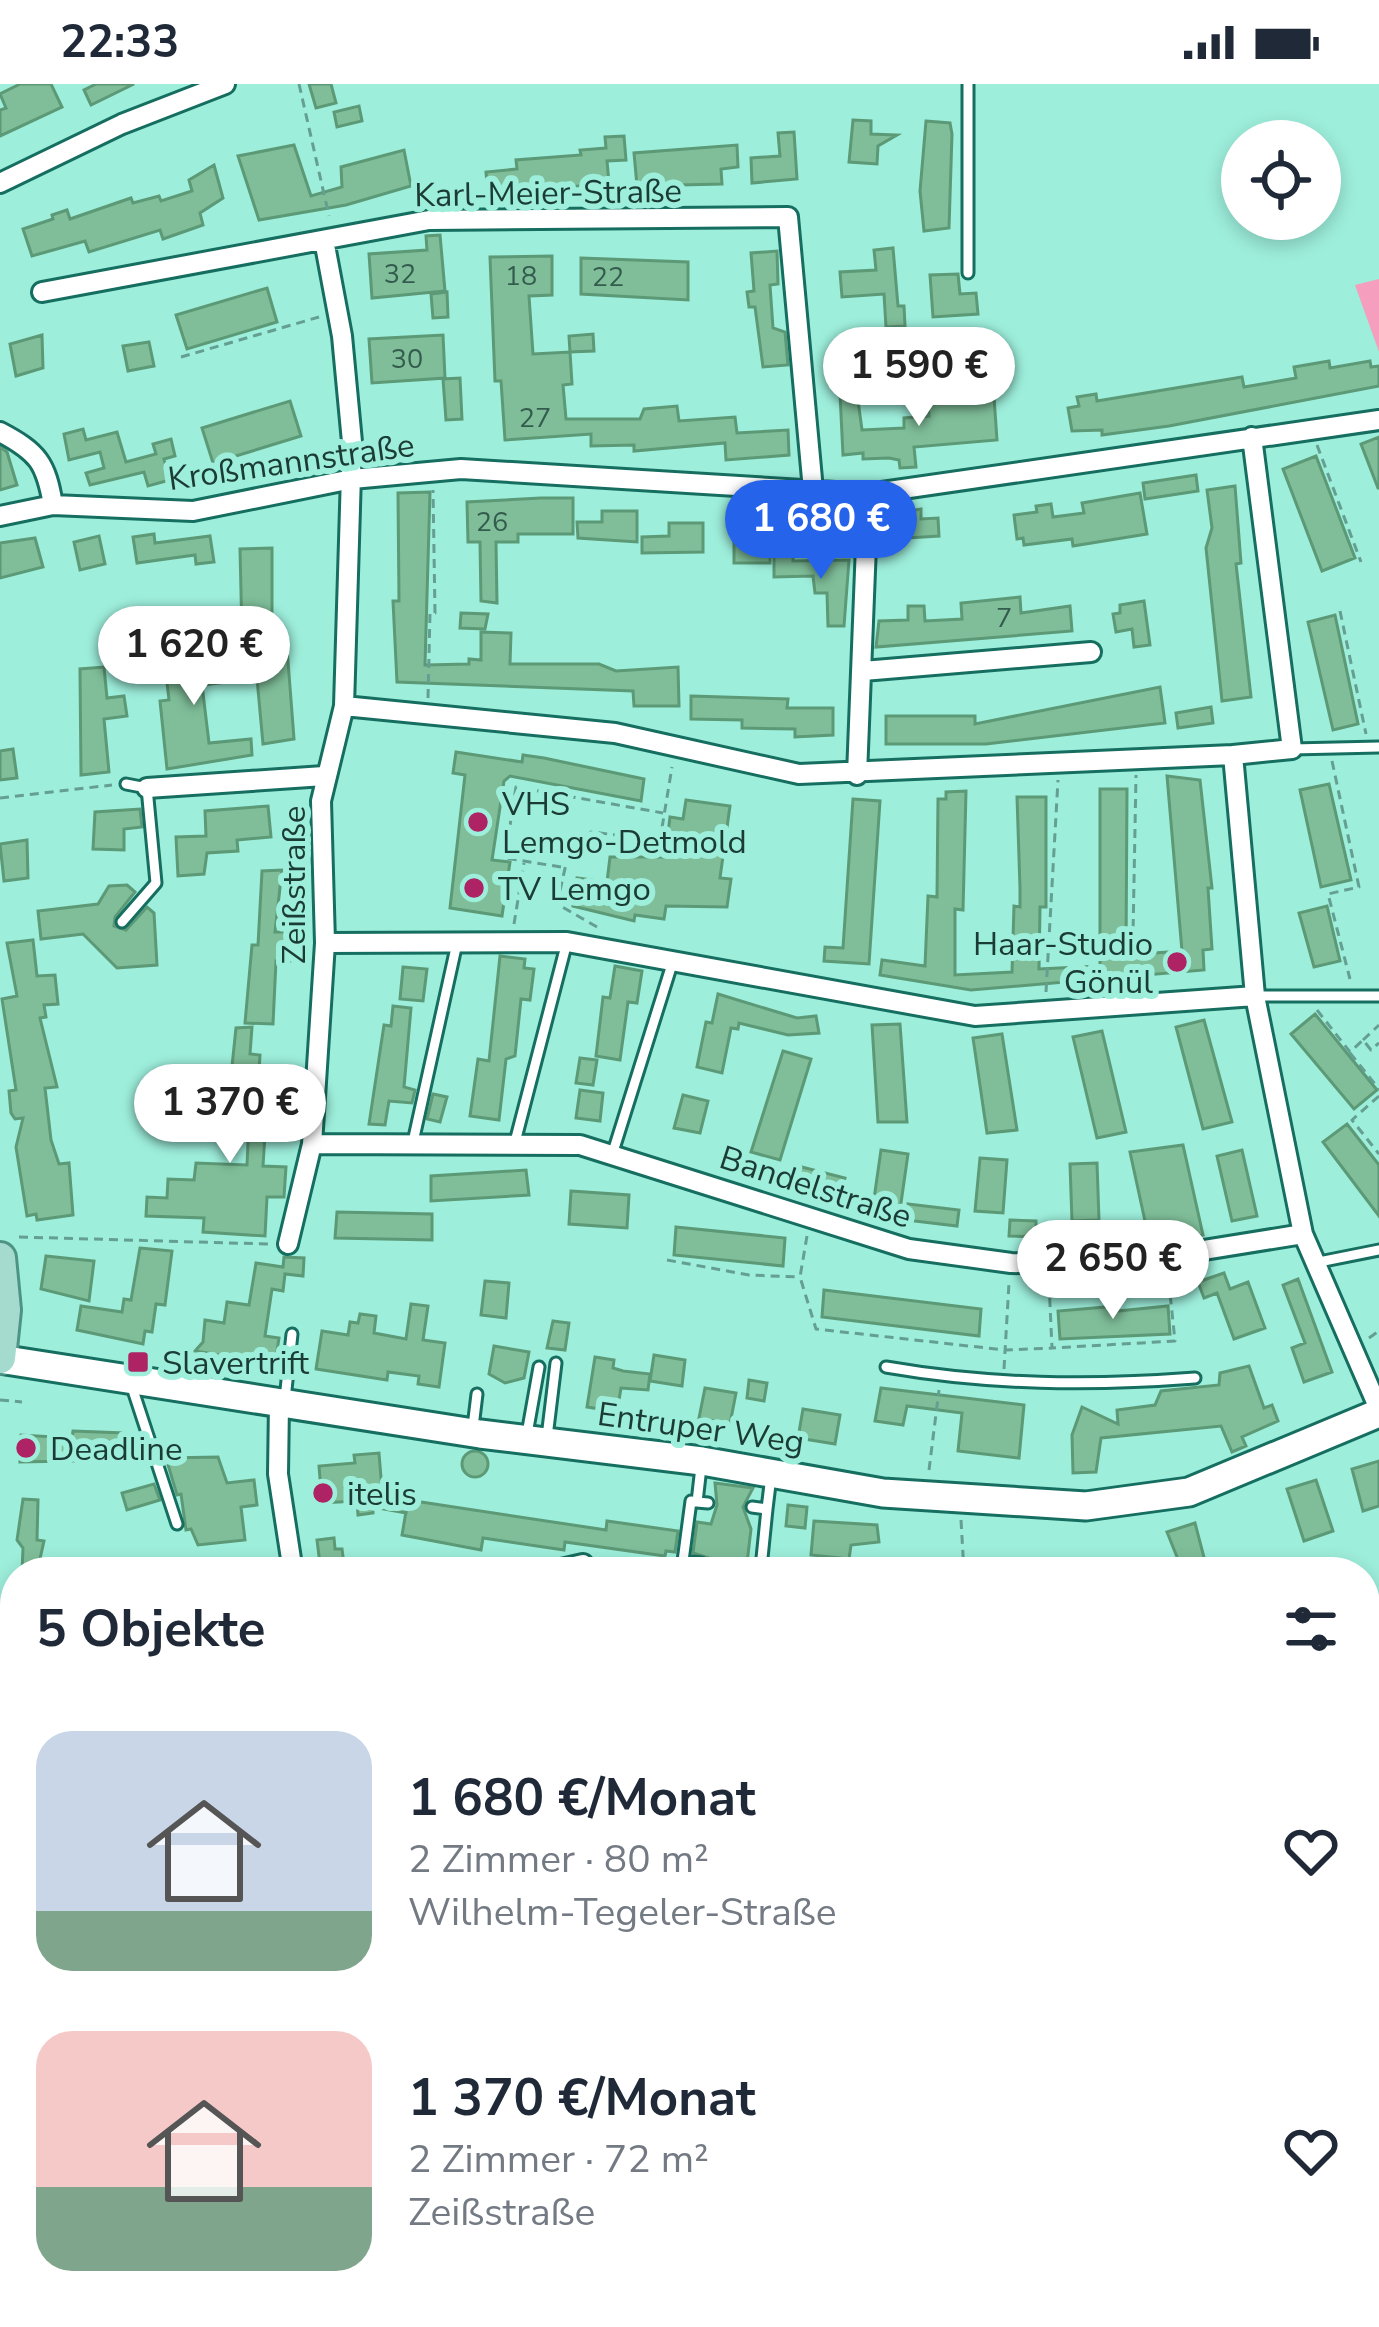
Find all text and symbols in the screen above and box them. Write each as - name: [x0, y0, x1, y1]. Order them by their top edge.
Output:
- text: 22:33: [60, 12, 179, 73]
- map controls: [1221, 120, 1341, 240]
- button: locate: [1221, 120, 1341, 240]
- street label: Karl-Meier-Straße: [414, 169, 682, 218]
- house number: 32: [384, 256, 416, 293]
- house number: 18: [505, 258, 537, 295]
- house number: 22: [592, 259, 624, 296]
- pin: 1 590 €: [808, 327, 1030, 429]
- text: 1 590 €: [850, 339, 988, 392]
- house number: 30: [391, 341, 423, 378]
- house number: 27: [519, 400, 551, 437]
- street label: Kroßmannstraße: [165, 423, 417, 502]
- pin: 1 680 €: [710, 480, 932, 582]
- text: 1 680 €: [752, 492, 890, 545]
- house number: 26: [476, 504, 508, 541]
- house number: 7: [996, 600, 1012, 637]
- pin: 1 620 €: [83, 606, 305, 708]
- text: 1 620 €: [125, 618, 263, 671]
- place label: VHS Lemgo-Detmold: [501, 782, 747, 865]
- street label: Zeißstraße: [272, 806, 317, 964]
- marker: VHS Lemgo-Detmold: [465, 809, 491, 835]
- place label: TV Lemgo: [498, 867, 651, 912]
- marker: TV Lemgo: [461, 875, 487, 901]
- place label: Haar-Studio Gönül: [973, 922, 1153, 1005]
- marker: Haar-Studio Gönül: [1164, 949, 1190, 975]
- pin: 1 370 €: [119, 1064, 341, 1166]
- text: 1 370 €: [161, 1076, 299, 1129]
- street label: Bandelstraße: [714, 1135, 917, 1240]
- pin: 2 650 €: [1002, 1220, 1224, 1322]
- text: 2 650 €: [1044, 1232, 1182, 1285]
- place label: Slavertrift: [162, 1341, 310, 1386]
- marker: Slavertrift: [125, 1349, 151, 1375]
- street label: Entruper Weg: [595, 1392, 807, 1465]
- place label: Deadline: [50, 1427, 183, 1472]
- marker: Deadline: [13, 1435, 39, 1461]
- place label: itelis: [347, 1472, 417, 1517]
- marker: itelis: [310, 1480, 336, 1506]
- text: 5 Objekte: [36, 1594, 265, 1664]
- icon: filters: [1278, 1596, 1344, 1662]
- text: 1 680 €/Monat: [408, 1763, 755, 1833]
- icon: home: [132, 1779, 276, 1923]
- icon: heart: [1278, 1818, 1344, 1884]
- text: 2 Zimmer · 80 m²: [408, 1833, 709, 1886]
- text: Wilhelm-Tegeler-Straße: [408, 1886, 837, 1939]
- text: 1 370 €/Monat: [408, 2063, 755, 2133]
- icon: home: [132, 2079, 276, 2223]
- icon: heart: [1278, 2118, 1344, 2184]
- text: 2 Zimmer · 72 m²: [408, 2133, 709, 2186]
- text: Zeißstraße: [408, 2186, 595, 2239]

